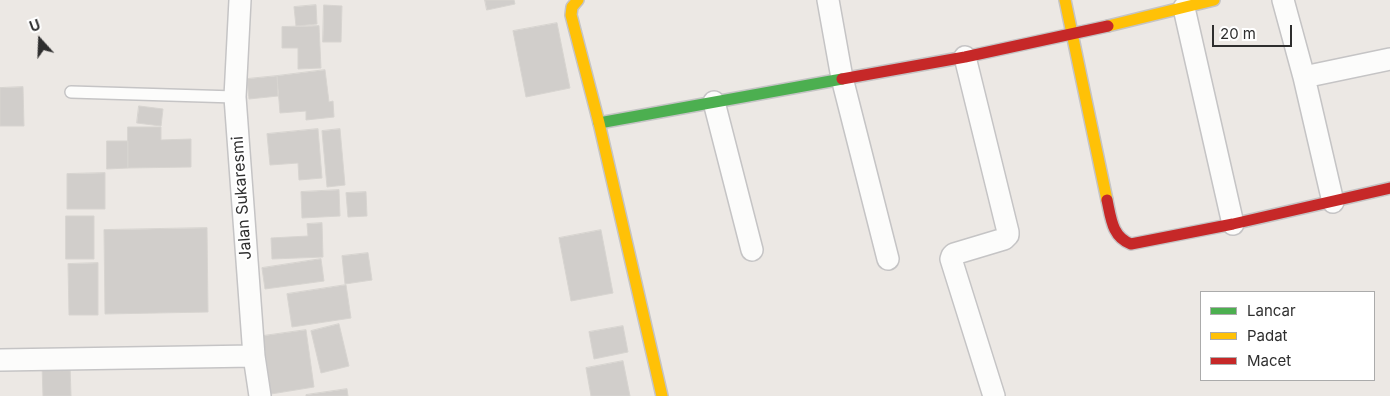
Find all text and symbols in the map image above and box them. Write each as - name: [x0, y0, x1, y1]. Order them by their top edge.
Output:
- north arrow: [15, 15, 65, 65]
- scale bar: [1215, 15, 1295, 47]
- text: U: [27, 16, 42, 35]
- text: 20 m: [1220, 24, 1256, 43]
- street label: Jalan Sukaresmi: [228, 136, 256, 260]
- legend: [1200, 291, 1375, 381]
- text: Lancar: [1247, 301, 1296, 320]
- text: Padat: [1247, 326, 1288, 345]
- text: Macet: [1247, 351, 1291, 370]

